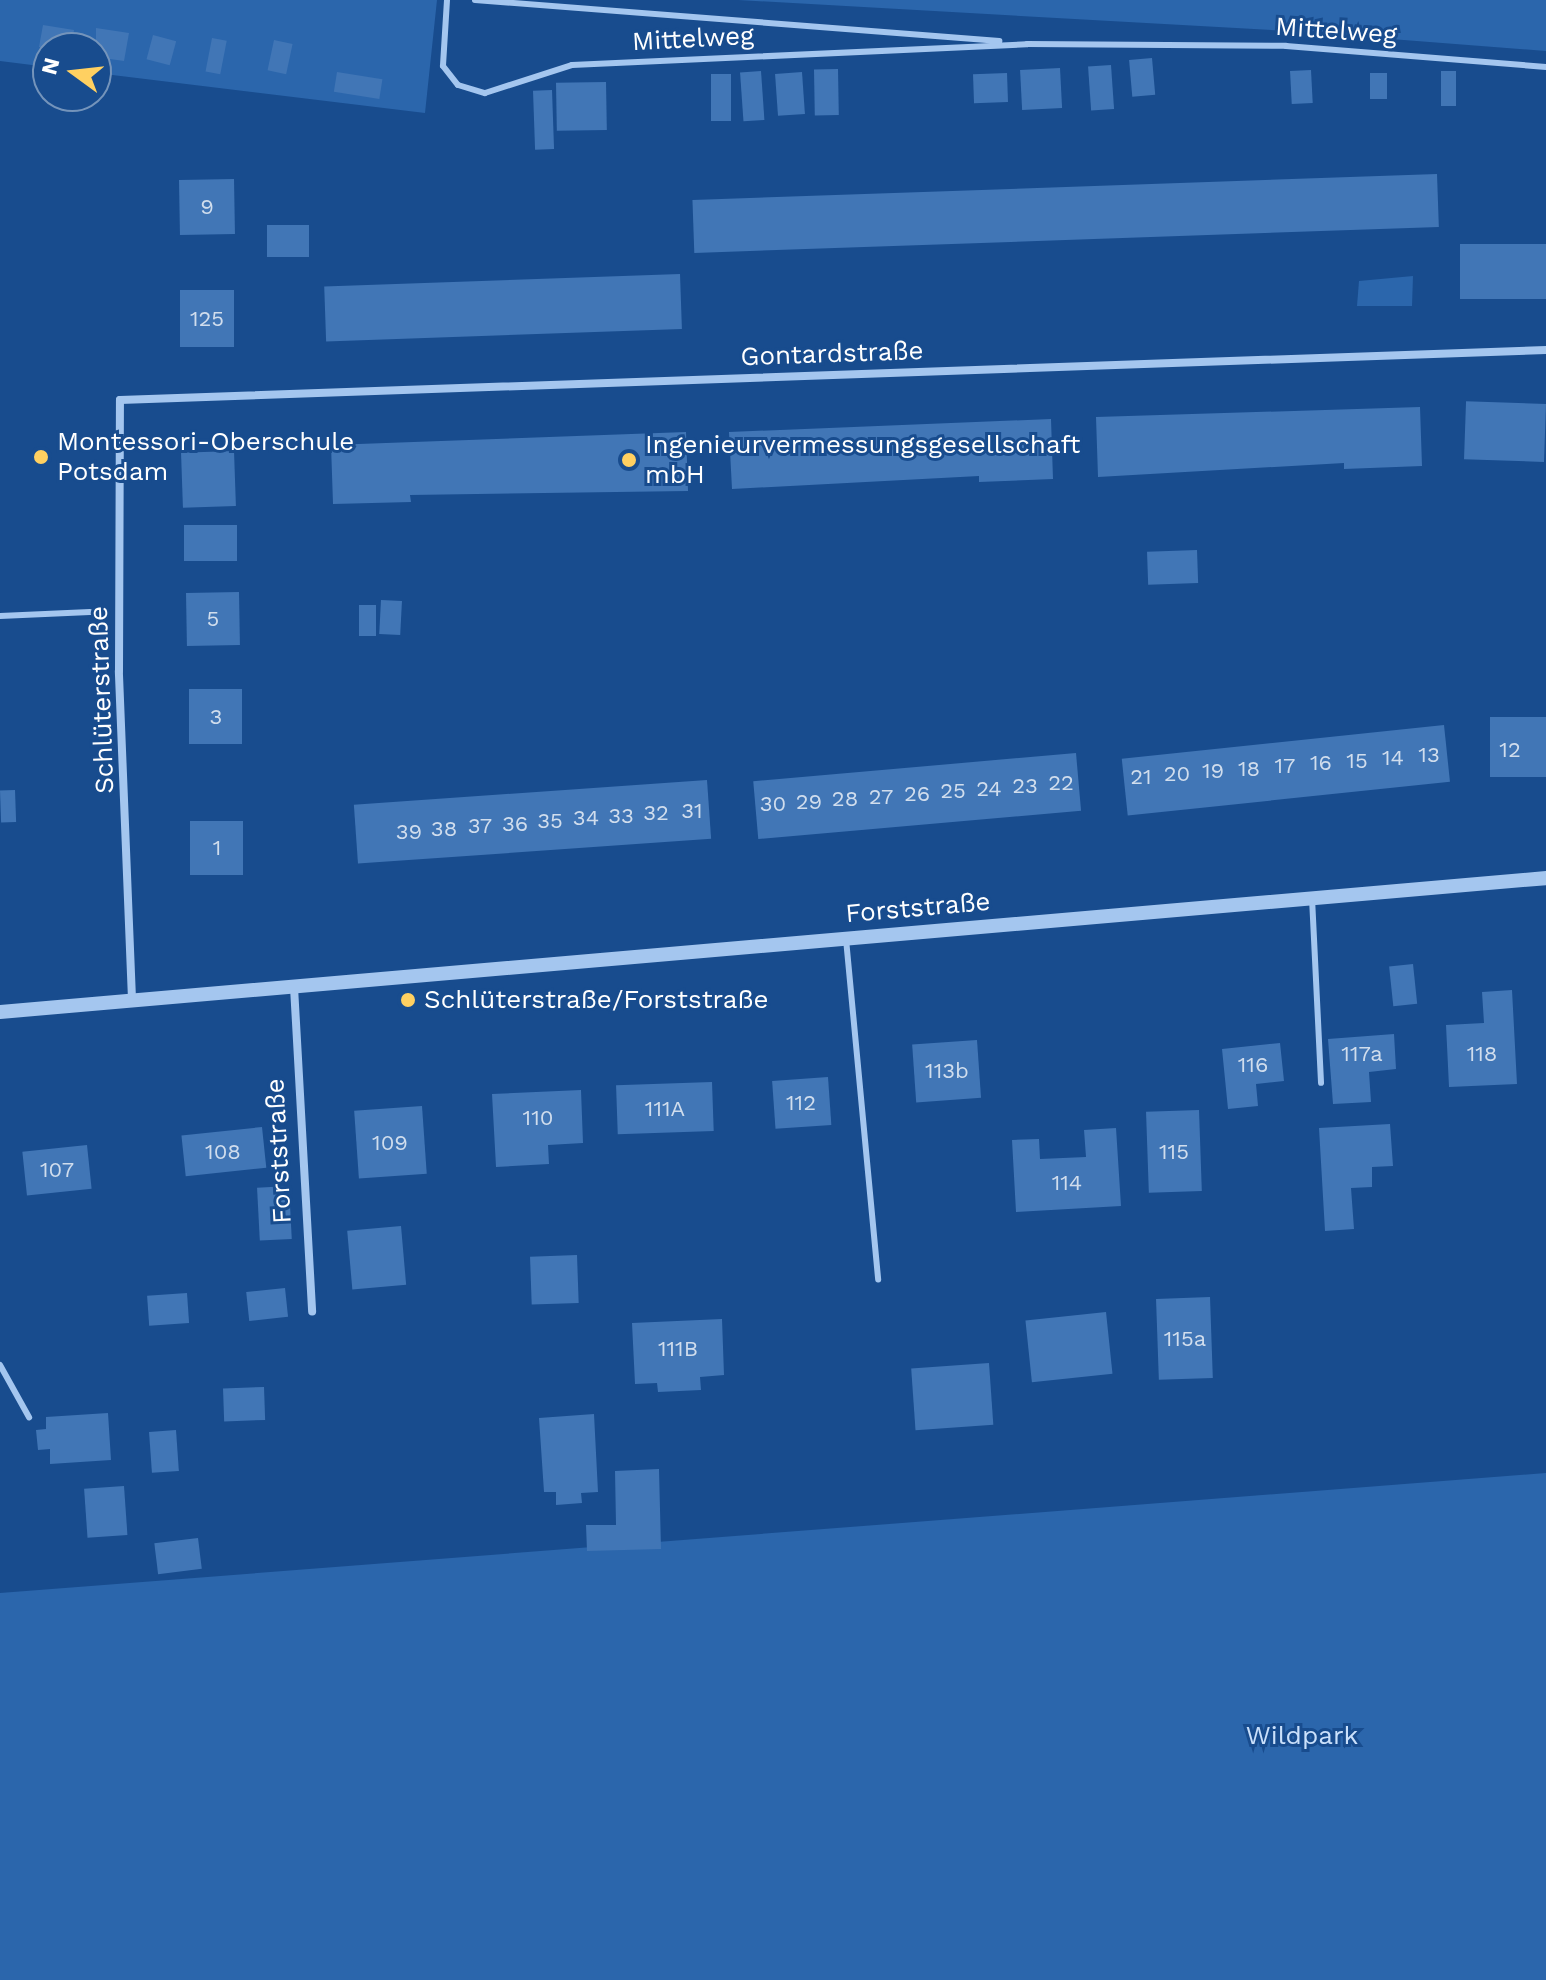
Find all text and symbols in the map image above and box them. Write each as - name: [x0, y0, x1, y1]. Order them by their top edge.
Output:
- street label: Mittelweg: [1274, 11, 1398, 51]
- street label: Mittelweg: [631, 20, 755, 58]
- north arrow: [32, 32, 112, 112]
- text: N: [36, 55, 64, 77]
- house number: 9: [200, 194, 214, 220]
- house number: 125: [190, 306, 224, 332]
- street label: Gontardstraße: [740, 335, 924, 373]
- place label: Montessori-Oberschule Potsdam: [57, 426, 354, 488]
- place label: Ingenieurvermessungsgesellschaft mbH: [645, 429, 1080, 490]
- marker: Montessori-Oberschule Potsdam: [32, 448, 50, 466]
- marker: Ingenieurvermessungsgesellschaft mbH: [620, 451, 638, 469]
- street label: Schlüterstraße: [83, 606, 121, 794]
- house number: 5: [207, 606, 219, 632]
- house number: 3: [210, 704, 222, 730]
- house number: 12: [1499, 737, 1521, 763]
- house number: 13: [1418, 742, 1440, 768]
- house number: 14: [1382, 745, 1404, 771]
- house number: 15: [1346, 748, 1368, 774]
- house number: 16: [1310, 750, 1332, 776]
- house number: 17: [1275, 753, 1295, 779]
- house number: 18: [1238, 756, 1260, 782]
- house number: 19: [1202, 758, 1224, 784]
- house number: 20: [1164, 761, 1190, 787]
- house number: 21: [1130, 764, 1152, 790]
- house number: 22: [1048, 770, 1074, 796]
- house number: 23: [1012, 773, 1038, 799]
- house number: 24: [976, 776, 1002, 802]
- house number: 25: [940, 778, 966, 804]
- house number: 26: [904, 781, 930, 807]
- house number: 27: [869, 784, 893, 810]
- house number: 28: [832, 786, 858, 812]
- house number: 29: [796, 789, 822, 815]
- house number: 30: [760, 791, 786, 817]
- house number: 31: [681, 798, 703, 824]
- house number: 32: [643, 800, 669, 826]
- house number: 33: [608, 803, 634, 829]
- house number: 34: [573, 805, 599, 831]
- house number: 35: [537, 808, 563, 834]
- house number: 36: [502, 811, 528, 837]
- house number: 37: [468, 813, 492, 839]
- house number: 38: [431, 816, 457, 842]
- house number: 39: [396, 819, 422, 845]
- house number: 1: [213, 835, 221, 861]
- street label: Forststraße: [844, 886, 992, 930]
- place label: Schlüterstraße/Forststraße: [424, 984, 769, 1016]
- marker: Schlüterstraße/Forststraße: [399, 991, 417, 1009]
- house number: 117a: [1341, 1041, 1383, 1067]
- house number: 118: [1467, 1041, 1497, 1067]
- house number: 116: [1238, 1052, 1268, 1078]
- house number: 113b: [925, 1058, 969, 1084]
- street label: Forststraße: [260, 1078, 298, 1224]
- house number: 112: [786, 1090, 816, 1116]
- house number: 111A: [645, 1096, 685, 1122]
- house number: 110: [523, 1105, 553, 1131]
- house number: 109: [372, 1130, 408, 1156]
- house number: 108: [205, 1139, 241, 1165]
- house number: 115: [1159, 1139, 1189, 1165]
- house number: 107: [40, 1157, 74, 1183]
- house number: 114: [1052, 1170, 1082, 1196]
- house number: 115a: [1164, 1326, 1206, 1352]
- house number: 111B: [658, 1336, 698, 1362]
- park label: Wildpark: [1246, 1720, 1358, 1752]

